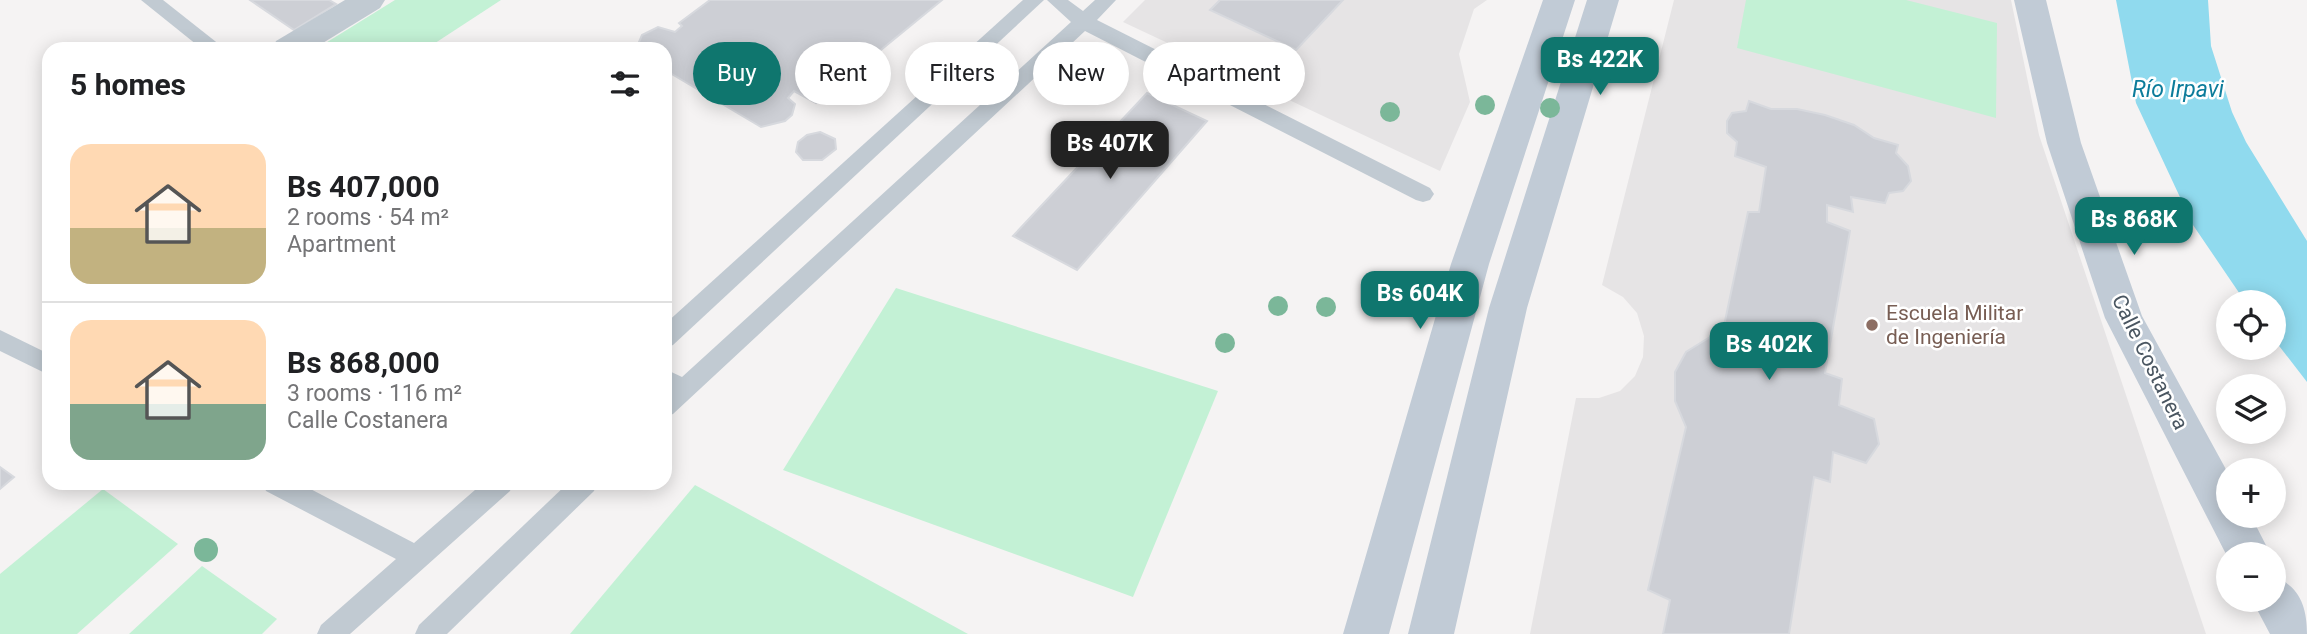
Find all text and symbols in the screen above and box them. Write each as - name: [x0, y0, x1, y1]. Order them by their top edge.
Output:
- pin: Bs 422K: [1535, 38, 1665, 97]
- chip: Buy: [693, 42, 781, 105]
- chip: Rent: [795, 42, 891, 105]
- chip: Filters: [905, 42, 1019, 105]
- chip: New: [1033, 42, 1129, 105]
- chip: Apartment: [1143, 42, 1305, 105]
- text: Bs 422K: [1557, 46, 1643, 73]
- icon: filters: [606, 65, 644, 103]
- text: 5 homes: [70, 67, 186, 102]
- water label: Río Irpavi: [2132, 76, 2225, 103]
- pin: Bs 407K: [1045, 122, 1175, 181]
- text: Bs 407K: [1067, 130, 1153, 157]
- text: Bs 407,000: [287, 169, 440, 204]
- icon: home: [126, 172, 210, 256]
- pin: Bs 868K: [2069, 198, 2199, 257]
- text: 2 rooms · 54 m²: [287, 204, 449, 231]
- text: Bs 868K: [2091, 206, 2177, 233]
- text: Apartment: [287, 231, 396, 258]
- pin: Bs 604K: [1355, 272, 1485, 331]
- text: Bs 604K: [1377, 280, 1463, 307]
- map controls: [2216, 290, 2286, 612]
- button: locate: [2216, 290, 2286, 360]
- street label: Calle Costanera: [2107, 291, 2193, 433]
- place label: Escuela Militar de Ingeniería: [1886, 301, 2023, 349]
- marker: Escuela Militar de Ingeniería: [1864, 317, 1880, 333]
- pin: Bs 402K: [1704, 322, 1834, 382]
- text: Bs 402K: [1726, 331, 1812, 358]
- text: Bs 868,000: [287, 345, 440, 380]
- icon: home: [126, 348, 210, 432]
- button: layers: [2216, 374, 2286, 444]
- text: 3 rooms · 116 m²: [287, 380, 462, 407]
- text: Calle Costanera: [287, 407, 448, 434]
- button: +: [2216, 458, 2286, 528]
- button: −: [2216, 542, 2286, 612]

